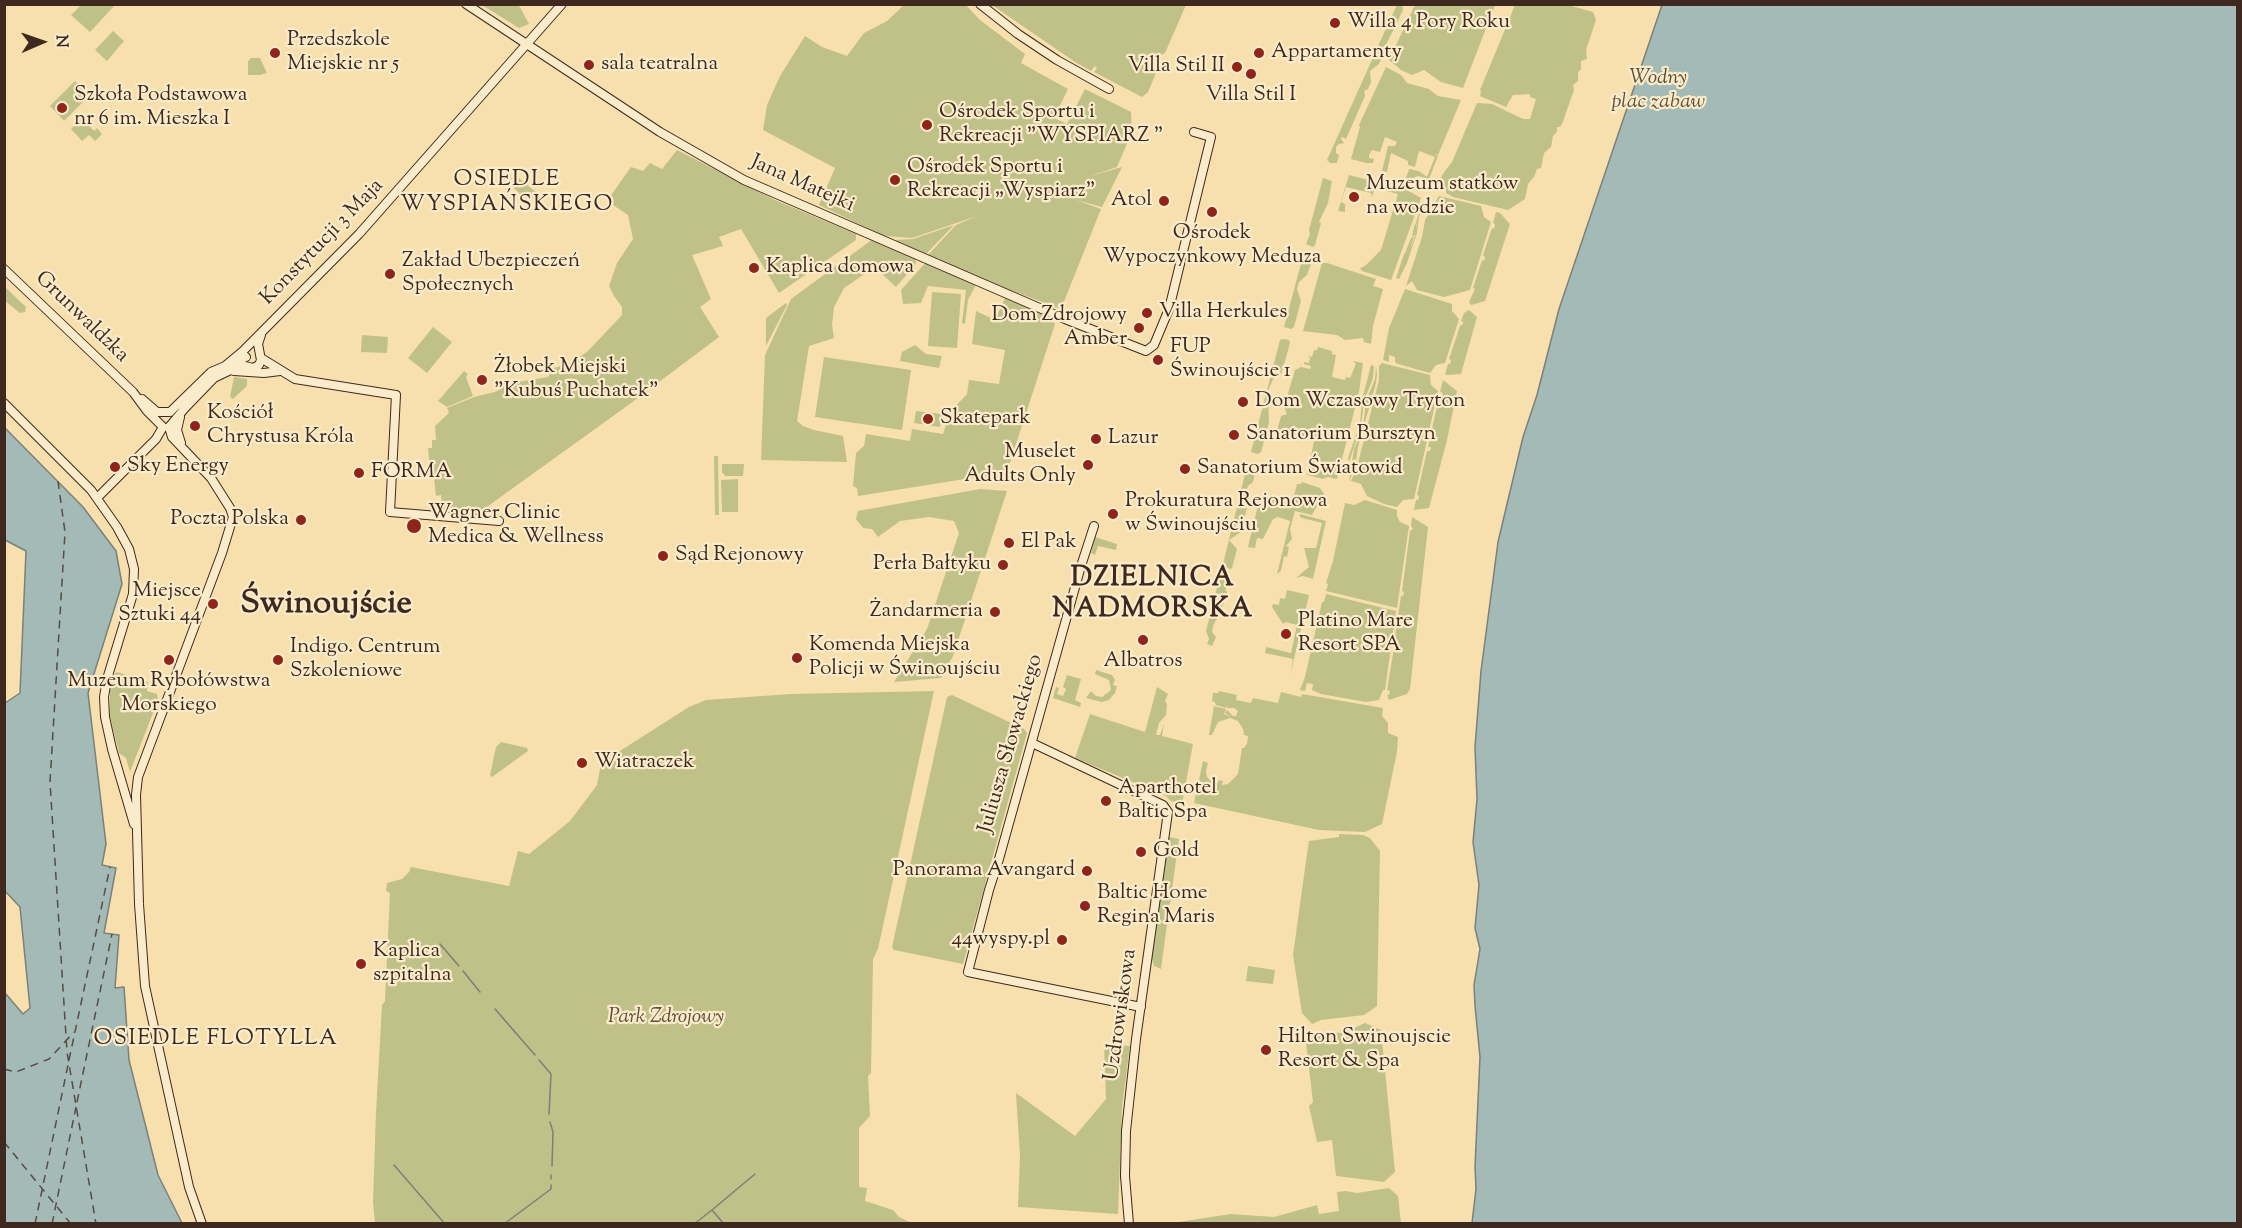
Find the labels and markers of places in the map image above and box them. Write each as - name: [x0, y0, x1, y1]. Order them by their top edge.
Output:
- place label: Willa 4 Pory Roku: [1347, 10, 1510, 36]
- marker: Willa 4 Pory Roku: [1328, 16, 1342, 30]
- place label: Przedszkole Miejskie nr 5: [287, 28, 399, 78]
- place label: Appartamenty: [1271, 40, 1402, 66]
- marker: Przedszkole Miejskie nr 5: [268, 46, 282, 60]
- marker: Appartamenty: [1252, 46, 1266, 60]
- place label: sala teatralna: [601, 52, 718, 78]
- place label: Villa Stil II: [1128, 54, 1225, 80]
- marker: sala teatralna: [582, 58, 596, 72]
- marker: Villa Stil II: [1230, 60, 1244, 74]
- marker: Villa Stil I: [1244, 67, 1258, 81]
- place label: Szkoła Podstawowa nr 6 im. Mieszka I: [74, 83, 247, 133]
- place label: Villa Stil I: [1206, 83, 1296, 109]
- place label: Ośrodek Sportu i Rekreacji "WYSPIARZ ": [939, 100, 1163, 150]
- marker: Szkoła Podstawowa nr 6 im. Mieszka I: [55, 101, 69, 115]
- marker: Ośrodek Sportu i Rekreacji "WYSPIARZ ": [920, 118, 934, 132]
- place label: Ośrodek Sportu i Rekreacji „Wyspiarz”: [907, 155, 1095, 205]
- place label: Muzeum statków na wodzie: [1366, 172, 1518, 222]
- marker: Ośrodek Sportu i Rekreacji „Wyspiarz”: [888, 173, 902, 187]
- place label: Atol: [1111, 188, 1152, 214]
- marker: Muzeum statków na wodzie: [1347, 190, 1361, 204]
- marker: Atol: [1157, 194, 1171, 208]
- marker: Ośrodek Wypoczynkowy Meduza: [1205, 205, 1219, 219]
- place label: Ośrodek Wypoczynkowy Meduza: [1103, 221, 1321, 271]
- place label: Zakład Ubezpieczeń Społecznych: [402, 249, 580, 299]
- place label: Kaplica domowa: [766, 255, 914, 281]
- marker: Kaplica domowa: [747, 261, 761, 275]
- marker: Zakład Ubezpieczeń Społecznych: [383, 267, 397, 281]
- place label: Villa Herkules: [1159, 300, 1288, 326]
- place label: Dom Zdrojowy Amber: [991, 303, 1127, 353]
- marker: Villa Herkules: [1140, 306, 1154, 320]
- marker: Dom Zdrojowy Amber: [1132, 321, 1146, 335]
- place label: FUP Świnoujście 1: [1170, 335, 1291, 385]
- marker: FUP Świnoujście 1: [1151, 353, 1165, 367]
- place label: Żłobek Miejski "Kubuś Puchatek": [494, 355, 659, 405]
- marker: Żłobek Miejski "Kubuś Puchatek": [475, 373, 489, 387]
- place label: Dom Wczasowy Tryton: [1255, 389, 1465, 415]
- marker: Dom Wczasowy Tryton: [1236, 395, 1250, 409]
- place label: Kościół Chrystusa Króla: [207, 401, 354, 451]
- place label: Skatepark: [940, 406, 1031, 432]
- marker: Skatepark: [921, 412, 935, 426]
- marker: Kościół Chrystusa Króla: [188, 419, 202, 433]
- place label: Sanatorium Bursztyn: [1246, 422, 1436, 448]
- place label: Lazur: [1108, 426, 1158, 452]
- marker: Sanatorium Bursztyn: [1227, 428, 1241, 442]
- marker: Lazur: [1089, 432, 1103, 446]
- place label: Muselet Adults Only: [964, 440, 1076, 490]
- place label: Sky Energy: [127, 454, 229, 480]
- place label: Sanatorium Światowid: [1197, 456, 1403, 482]
- marker: Muselet Adults Only: [1081, 458, 1095, 472]
- marker: Sky Energy: [108, 460, 122, 474]
- place label: FORMA: [371, 460, 452, 486]
- marker: Sanatorium Światowid: [1178, 462, 1192, 476]
- marker: FORMA: [352, 466, 366, 480]
- place label: Prokuratura Rejonowa w Świnoujściu: [1125, 489, 1328, 539]
- place label: Wagner Clinic Medica & Wellness: [428, 501, 604, 551]
- place label: Poczta Polska: [170, 507, 289, 533]
- marker: Prokuratura Rejonowa w Świnoujściu: [1106, 507, 1120, 521]
- marker: Poczta Polska: [294, 513, 308, 527]
- marker: Wagner Clinic Medica & Wellness: [405, 517, 423, 535]
- place label: El Pak: [1021, 530, 1077, 556]
- marker: El Pak: [1002, 536, 1016, 550]
- place label: Sąd Rejonowy: [675, 543, 804, 569]
- marker: Sąd Rejonowy: [656, 549, 670, 563]
- place label: Perła Bałtyku: [873, 552, 991, 578]
- marker: Perła Bałtyku: [996, 558, 1010, 572]
- place label: Miejsce Sztuki 44: [118, 579, 201, 629]
- marker: Miejsce Sztuki 44: [206, 597, 220, 611]
- place label: Żandarmeria: [870, 599, 983, 625]
- marker: Żandarmeria: [988, 605, 1002, 619]
- place label: Platino Mare Resort SPA: [1298, 609, 1413, 659]
- marker: Platino Mare Resort SPA: [1279, 627, 1293, 641]
- place label: Komenda Miejska Policji w Świnoujściu: [809, 633, 1000, 683]
- marker: Albatros: [1136, 633, 1150, 647]
- place label: Indigo. Centrum Szkoleniowe: [290, 635, 440, 685]
- place label: Albatros: [1104, 649, 1182, 675]
- marker: Komenda Miejska Policji w Świnoujściu: [790, 651, 804, 665]
- marker: Muzeum Rybołówstwa Morskiego: [162, 653, 176, 667]
- marker: Indigo. Centrum Szkoleniowe: [271, 653, 285, 667]
- place label: Muzeum Rybołówstwa Morskiego: [68, 669, 270, 719]
- place label: Wiatraczek: [594, 750, 695, 776]
- marker: Wiatraczek: [575, 756, 589, 770]
- place label: Aparthotel Baltic Spa: [1118, 776, 1217, 826]
- marker: Aparthotel Baltic Spa: [1099, 794, 1113, 808]
- place label: Gold: [1153, 839, 1199, 865]
- marker: Gold: [1134, 845, 1148, 859]
- place label: Panorama Avangard: [893, 858, 1075, 884]
- marker: Panorama Avangard: [1080, 864, 1094, 878]
- place label: Baltic Home Regina Maris: [1097, 881, 1215, 931]
- marker: Baltic Home Regina Maris: [1078, 899, 1092, 913]
- place label: 44wyspy.pl: [952, 927, 1050, 953]
- marker: 44wyspy.pl: [1055, 933, 1069, 947]
- place label: Kaplica szpitalna: [373, 939, 452, 989]
- marker: Kaplica szpitalna: [354, 957, 368, 971]
- place label: Hilton Swinoujscie Resort & Spa: [1278, 1025, 1451, 1075]
- marker: Hilton Swinoujscie Resort & Spa: [1259, 1043, 1273, 1057]

